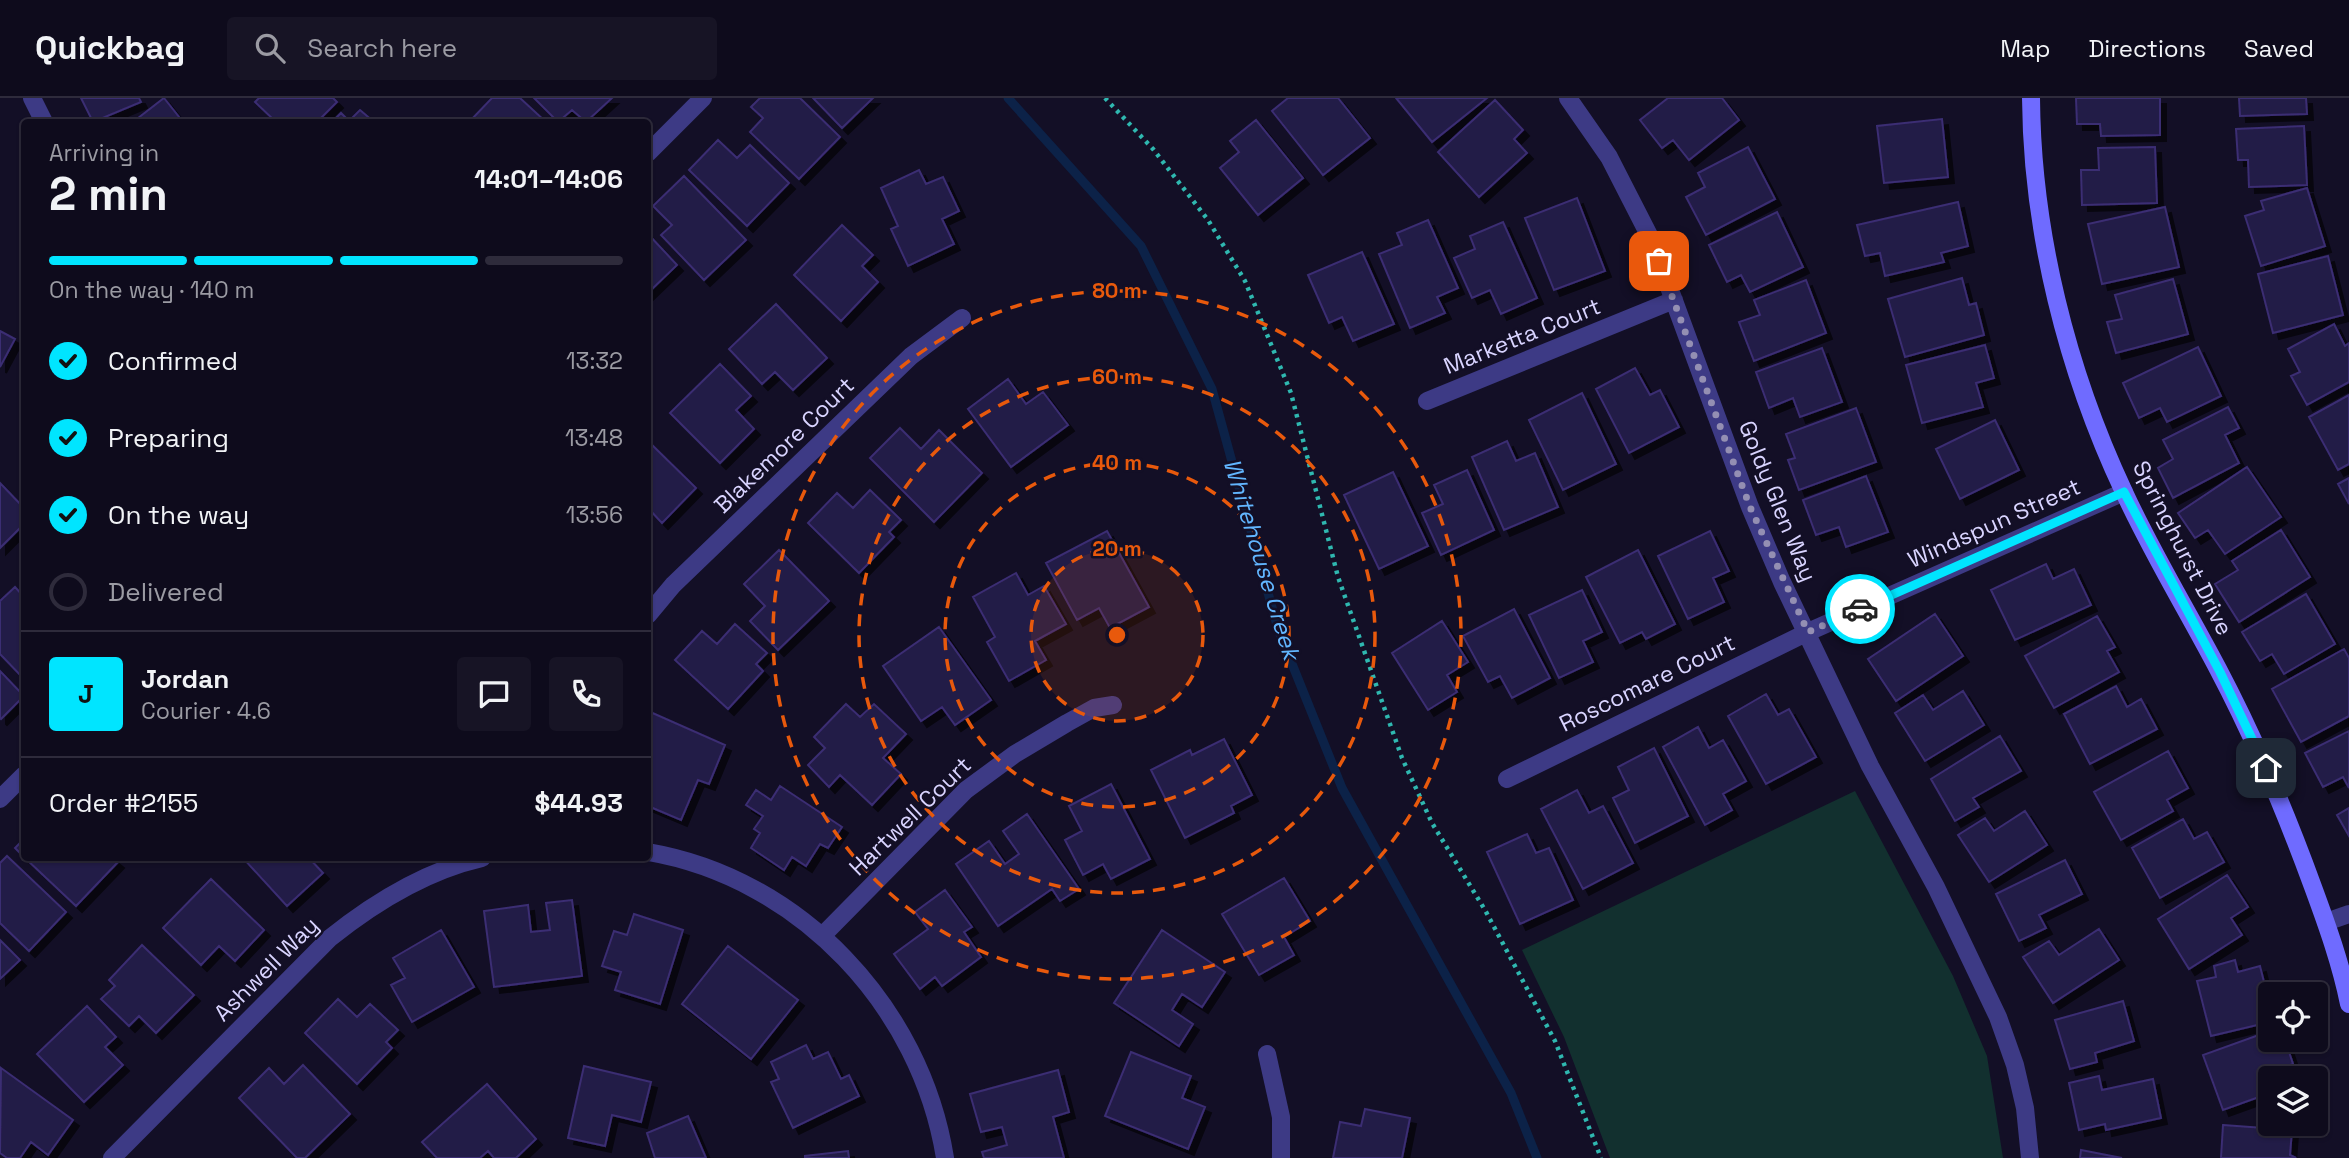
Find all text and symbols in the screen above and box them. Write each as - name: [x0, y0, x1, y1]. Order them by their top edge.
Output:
- search box: [227, 17, 717, 80]
- text: Quickbag: [35, 27, 185, 69]
- icon: search: [251, 29, 289, 67]
- text: Search here: [307, 31, 457, 65]
- text: Map: [2000, 33, 2050, 64]
- text: Directions: [2088, 33, 2206, 64]
- text: Saved: [2244, 33, 2314, 64]
- text: Arriving in: [49, 138, 159, 168]
- text: 14:01–14:06: [474, 162, 623, 196]
- text: 2 min: [49, 165, 168, 223]
- pin: [1629, 231, 1689, 291]
- icon: bag: [1640, 242, 1678, 280]
- text: On the way · 140 m: [49, 275, 254, 305]
- text: 80 m: [1092, 277, 1142, 304]
- street label: Marketta Court: [1439, 291, 1605, 381]
- icon: check: [49, 342, 87, 380]
- text: Confirmed: [108, 344, 238, 378]
- text: 13:32: [566, 346, 623, 376]
- text: 60 m: [1092, 363, 1142, 390]
- street label: Blakemore Court: [708, 370, 860, 520]
- street label: Goldy Glen Way: [1732, 416, 1824, 586]
- icon: check: [49, 419, 87, 457]
- text: Preparing: [108, 421, 229, 455]
- text: 13:48: [565, 423, 623, 453]
- text: 40 m: [1092, 449, 1142, 476]
- water label: Whitehouse Creek: [1217, 455, 1308, 666]
- street label: Springhurst Drive: [2126, 456, 2240, 640]
- street label: Windspun Street: [1903, 471, 2085, 575]
- icon: check: [49, 496, 87, 534]
- text: On the way: [108, 498, 249, 532]
- text: 13:56: [566, 500, 623, 530]
- text: 20 m: [1092, 535, 1142, 562]
- courier: [1825, 574, 1895, 644]
- text: Delivered: [108, 575, 224, 609]
- icon: car: [1841, 590, 1879, 628]
- centre of rings: [1105, 623, 1129, 647]
- street label: Roscomare Court: [1554, 627, 1740, 739]
- button: chat: [457, 657, 531, 731]
- button: phone: [549, 657, 623, 731]
- text: Jordan: [141, 662, 229, 696]
- text: J: [78, 677, 94, 711]
- text: Courier · 4.6: [141, 696, 271, 726]
- pin: [2236, 738, 2296, 798]
- icon: home: [2247, 749, 2285, 787]
- street label: Hartwell Court: [842, 750, 978, 882]
- text: Order #2155: [49, 786, 198, 820]
- text: $44.93: [535, 786, 623, 820]
- street label: Ashwell Way: [207, 910, 325, 1028]
- map controls: [2258, 982, 2328, 1136]
- button: locate: [2258, 982, 2328, 1052]
- button: layers: [2258, 1066, 2328, 1136]

